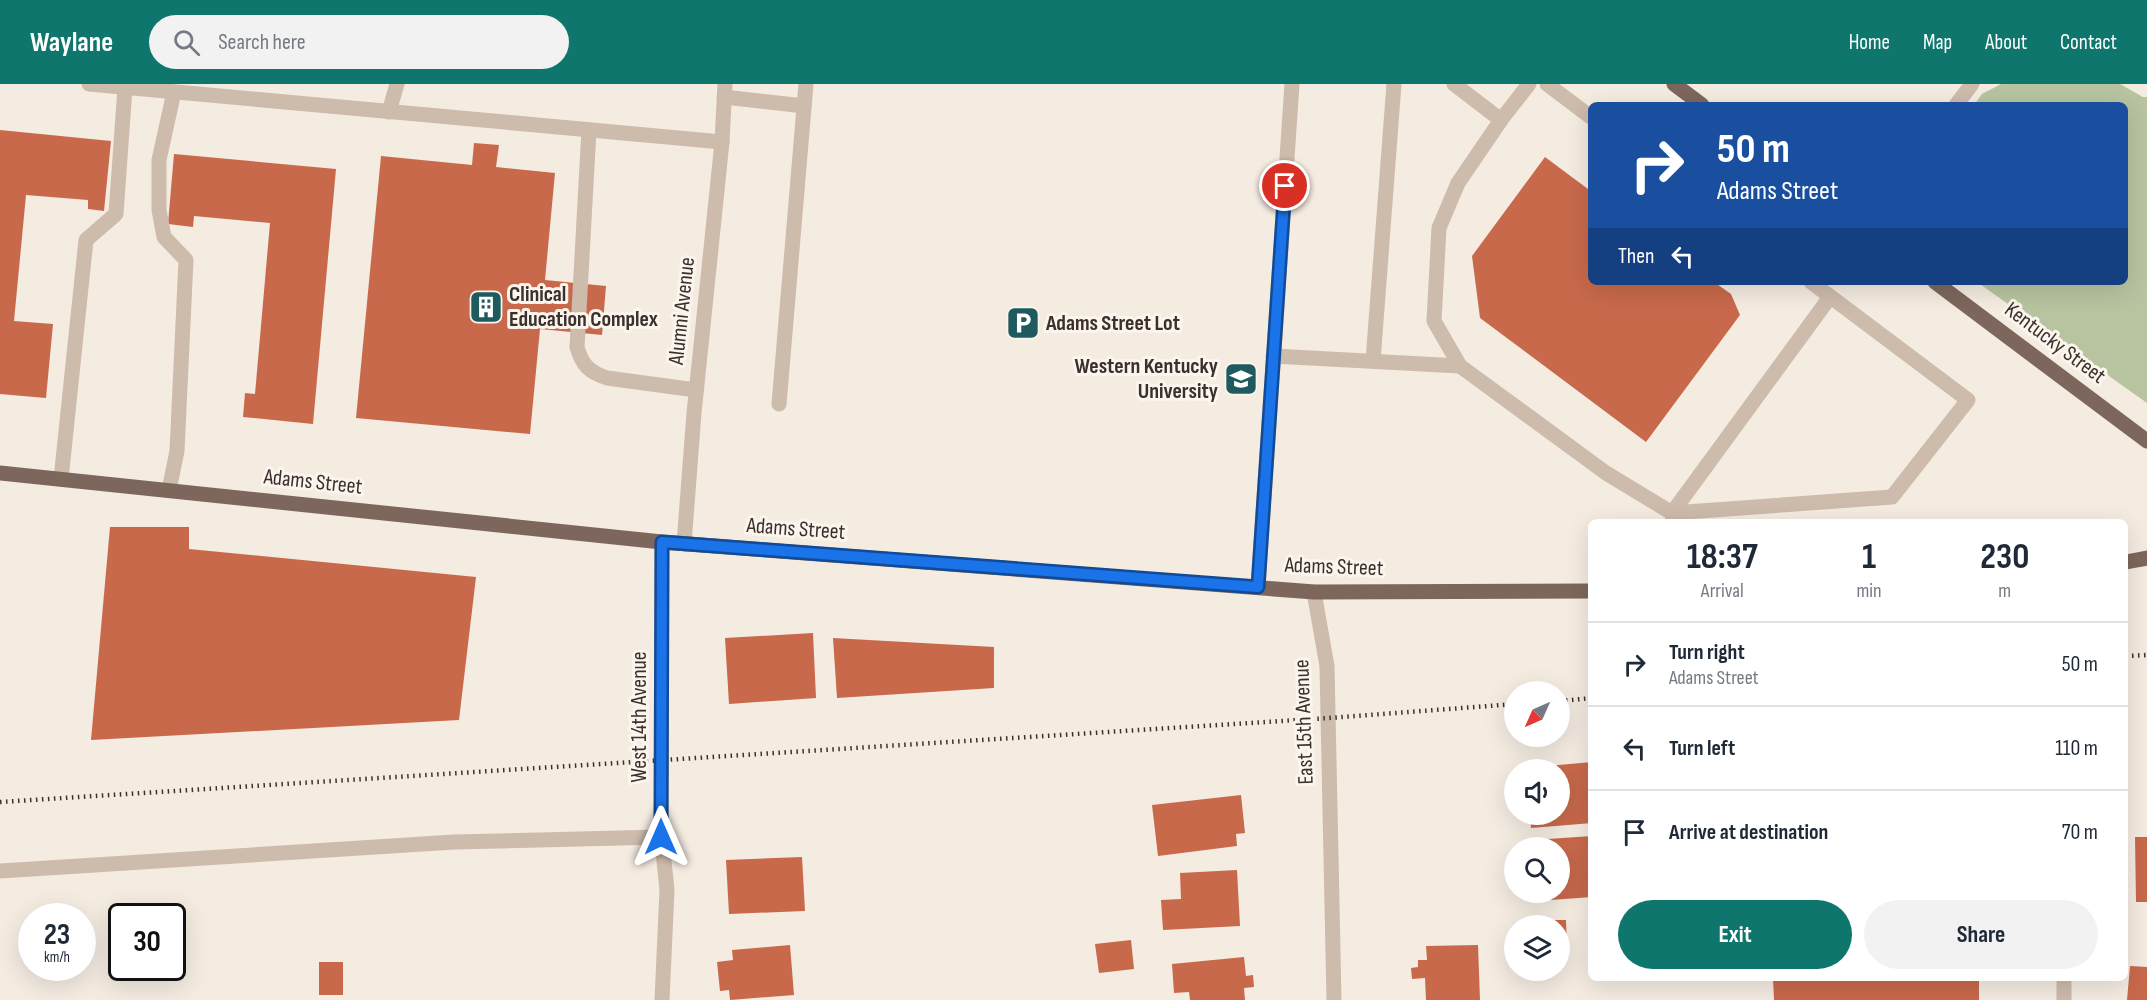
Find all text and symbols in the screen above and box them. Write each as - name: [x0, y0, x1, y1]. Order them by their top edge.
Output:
- search box: [149, 15, 569, 69]
- text: Waylane: [30, 26, 113, 59]
- icon: search: [170, 26, 203, 59]
- text: Search here: [218, 29, 306, 56]
- text: Home: [1849, 30, 1890, 55]
- text: Map: [1923, 30, 1952, 55]
- text: About: [1985, 30, 2027, 55]
- text: Contact: [2060, 30, 2117, 55]
- text: 50 m: [1717, 124, 1790, 175]
- icon: right: [1618, 126, 1696, 204]
- pin: [1259, 160, 1310, 211]
- icon: arrive: [1268, 169, 1301, 202]
- text: Adams Street: [1717, 175, 1838, 207]
- icon: left: [1666, 240, 1699, 273]
- text: Then: [1618, 243, 1654, 270]
- street label: Alumni Avenue: [663, 256, 701, 367]
- place label: Clinical Education Complex: [509, 281, 658, 333]
- building icon: Clinical Education Complex: [468, 289, 504, 325]
- street label: Kentucky Street: [1999, 296, 2111, 390]
- parking icon: Adams Street Lot: [1005, 305, 1041, 341]
- place label: Adams Street Lot: [1045, 310, 1180, 337]
- place label: Western Kentucky University: [1074, 353, 1218, 405]
- school or university icon: Western Kentucky University: [1223, 361, 1259, 397]
- street label: Adams Street: [262, 463, 364, 501]
- street label: Adams Street: [745, 512, 846, 546]
- text: 18:37: [1687, 536, 1758, 579]
- text: 1: [1862, 536, 1876, 579]
- text: 230: [1980, 536, 2029, 579]
- street label: Adams Street: [1283, 552, 1384, 582]
- text: Arrival: [1701, 579, 1744, 603]
- text: min: [1856, 579, 1882, 603]
- text: m: [1998, 579, 2011, 603]
- text: Turn right: [1669, 639, 1745, 666]
- icon: right: [1618, 648, 1651, 681]
- street label: West 14th Avenue: [626, 651, 653, 783]
- text: 50 m: [2062, 651, 2098, 678]
- street label: East 15th Avenue: [1288, 659, 1320, 785]
- text: Adams Street: [1669, 666, 1759, 690]
- north arrow: [1504, 681, 1570, 747]
- map controls: [1504, 681, 1570, 981]
- icon: left: [1618, 732, 1651, 765]
- text: Turn left: [1669, 735, 1735, 762]
- text: 110 m: [2055, 735, 2098, 762]
- button: sound: [1504, 759, 1570, 825]
- position arrow: [629, 805, 693, 869]
- icon: arrive: [1618, 816, 1651, 849]
- text: Arrive at destination: [1669, 819, 1828, 846]
- text: 70 m: [2062, 819, 2098, 846]
- button: search: [1504, 837, 1570, 903]
- button: Exit: [1618, 900, 1852, 969]
- button: Share: [1864, 900, 2098, 969]
- speed limit sign: 30: [108, 903, 186, 981]
- button: layers: [1504, 915, 1570, 981]
- text: 23: [44, 917, 70, 953]
- text: km/h: [44, 948, 70, 967]

